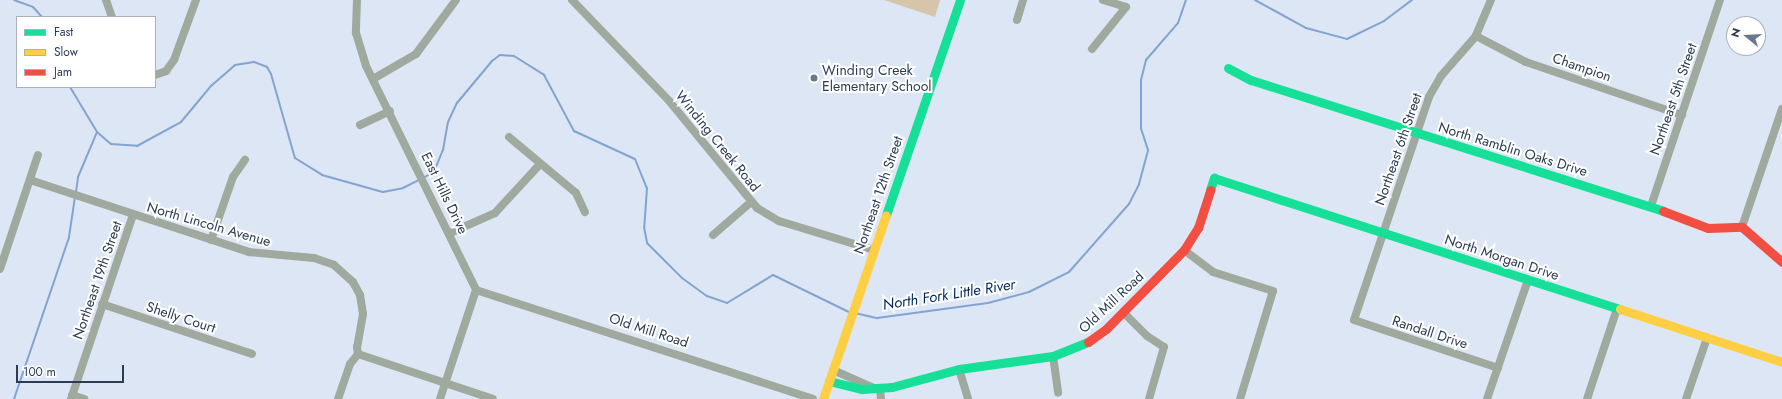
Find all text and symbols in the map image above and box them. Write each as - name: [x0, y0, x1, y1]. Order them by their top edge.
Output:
- legend: [16, 16, 156, 88]
- north arrow: [1726, 16, 1766, 56]
- text: Fast: [54, 23, 73, 41]
- text: N: [1727, 26, 1744, 39]
- street label: Northeast 5th Street: [1646, 41, 1700, 157]
- text: Slow: [54, 43, 78, 61]
- street label: Champion: [1550, 49, 1614, 85]
- place label: Winding Creek Elementary School: [822, 62, 932, 94]
- text: Jam: [54, 63, 72, 81]
- marker: Winding Creek Elementary School: [809, 73, 819, 83]
- street label: Winding Creek Road: [672, 87, 764, 195]
- street label: Northeast 6th Street: [1371, 91, 1425, 207]
- street label: North Ramblin Oaks Drive: [1436, 118, 1590, 180]
- street label: Northeast 12th Street: [850, 134, 906, 256]
- street label: East Hills Drive: [418, 149, 472, 237]
- street label: North Lincoln Avenue: [145, 198, 273, 250]
- street label: Northeast 19th Street: [69, 219, 125, 341]
- street label: North Morgan Drive: [1443, 231, 1561, 283]
- street label: Old Mill Road: [1075, 268, 1147, 336]
- water label: North Fork Little River: [881, 276, 1017, 314]
- street label: Shelly Court: [144, 298, 218, 336]
- street label: Old Mill Road: [607, 309, 691, 351]
- street label: Randall Drive: [1390, 312, 1470, 352]
- scale bar: [18, 357, 126, 383]
- text: 100 m: [23, 363, 56, 381]

